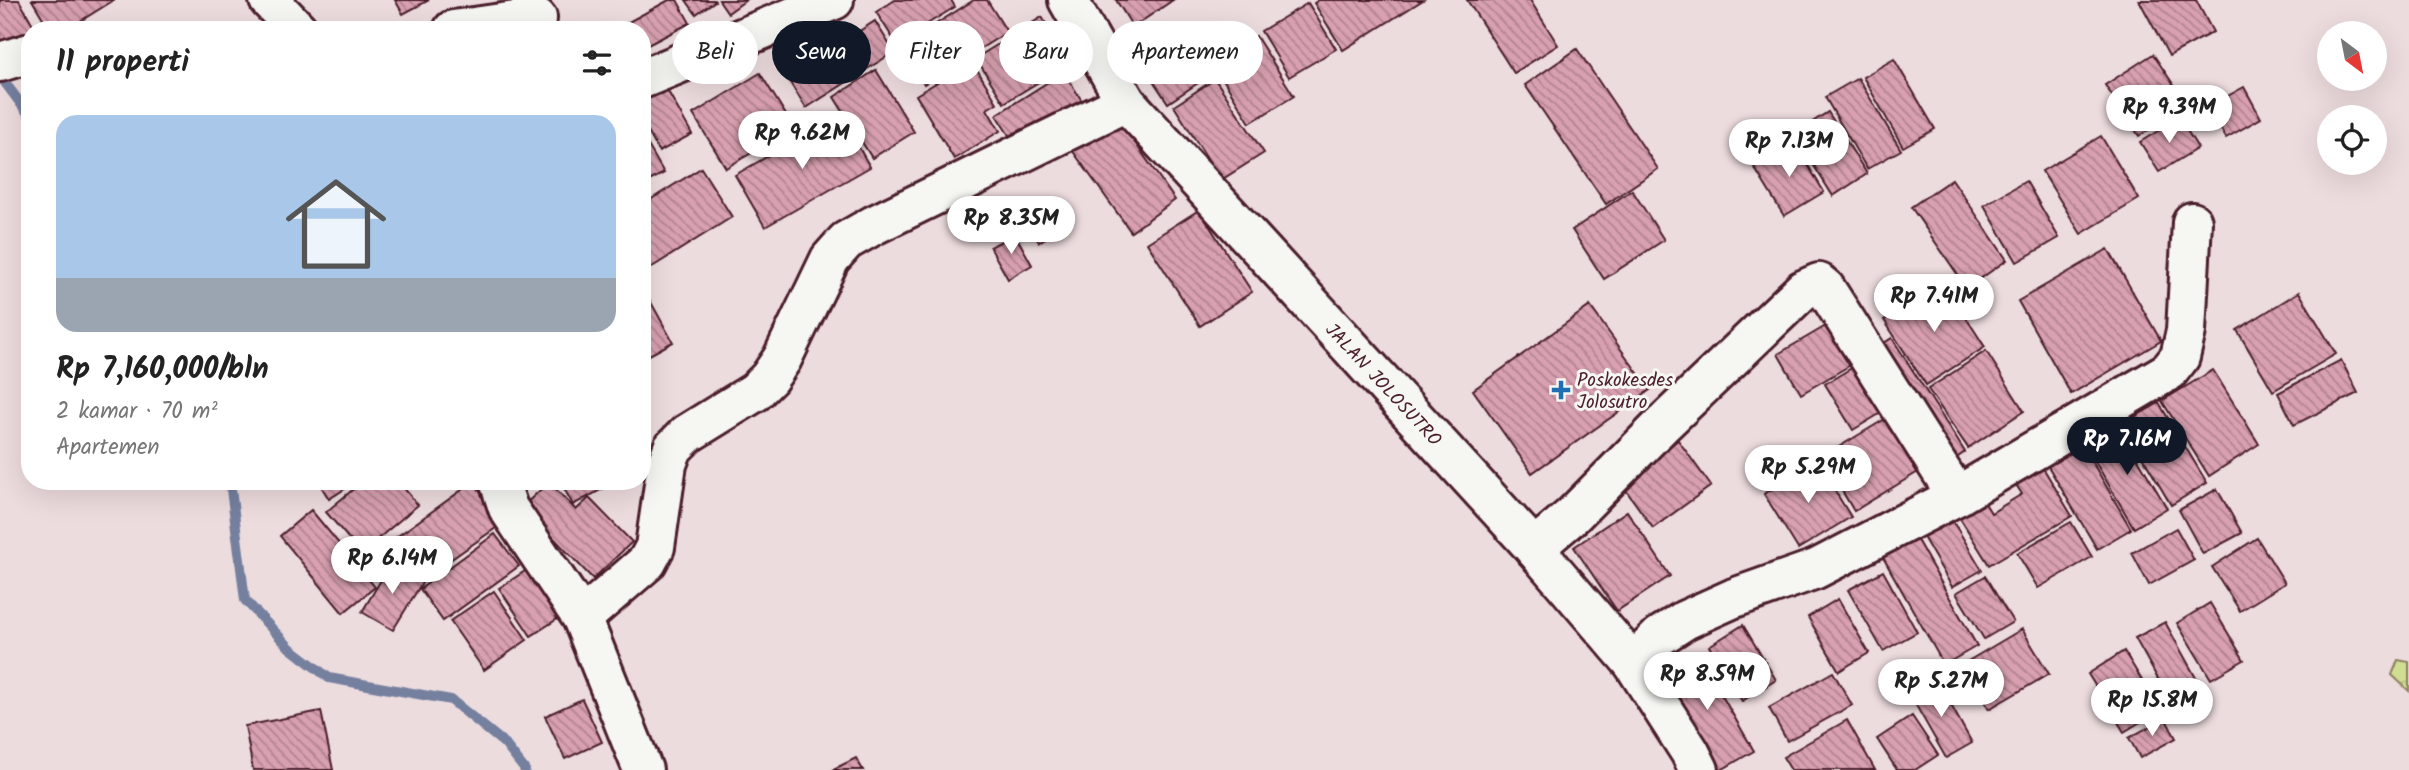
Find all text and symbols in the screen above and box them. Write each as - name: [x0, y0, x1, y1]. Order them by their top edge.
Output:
- chip: Beli: [672, 21, 758, 84]
- chip: Sewa: [772, 21, 871, 84]
- chip: Filter: [885, 21, 985, 84]
- chip: Baru: [999, 21, 1093, 84]
- chip: Apartemen: [1107, 21, 1263, 84]
- north arrow: [2317, 21, 2387, 91]
- map controls: [2317, 21, 2387, 175]
- text: 11 properti: [56, 39, 189, 87]
- icon: filters: [578, 44, 616, 82]
- pin: Rp 9.39M: [2097, 86, 2241, 145]
- text: Rp 9.39M: [2122, 90, 2216, 126]
- button: locate: [2317, 105, 2387, 175]
- pin: Rp 9.62M: [730, 111, 874, 171]
- text: Rp 9.62M: [754, 116, 850, 152]
- pin: Rp 7.13M: [1717, 120, 1861, 179]
- text: Rp 7.13M: [1745, 124, 1833, 160]
- icon: home: [273, 161, 399, 287]
- pin: Rp 8.35M: [939, 196, 1083, 256]
- text: Rp 8.35M: [963, 201, 1059, 237]
- pin: Rp 7.41M: [1862, 274, 2006, 334]
- text: Rp 7.41M: [1890, 279, 1978, 315]
- street label: JALAN JOLOSUTRO: [1317, 317, 1448, 454]
- text: Rp 7,160,000/bln: [56, 346, 269, 394]
- place label: Poskokesdes Jolosutro: [1577, 366, 1673, 418]
- marker: Poskokesdes Jolosutro: [1551, 380, 1571, 400]
- text: 2 kamar · 70 m²: [56, 394, 217, 430]
- pin: Rp 7.16M: [2055, 418, 2199, 477]
- text: Rp 7.16M: [2083, 422, 2171, 458]
- text: Apartemen: [56, 430, 160, 466]
- pin: Rp 5.29M: [1736, 446, 1880, 505]
- text: Rp 5.29M: [1761, 450, 1855, 486]
- pin: Rp 6.14M: [320, 536, 464, 596]
- text: Rp 6.14M: [347, 541, 437, 577]
- pin: Rp 8.59M: [1635, 652, 1779, 712]
- text: Rp 8.59M: [1660, 657, 1754, 693]
- pin: Rp 5.27M: [1869, 660, 2013, 719]
- text: Rp 5.27M: [1894, 664, 1988, 700]
- pin: Rp 15.8M: [2080, 678, 2224, 738]
- text: Rp 15.8M: [2107, 683, 2197, 719]

